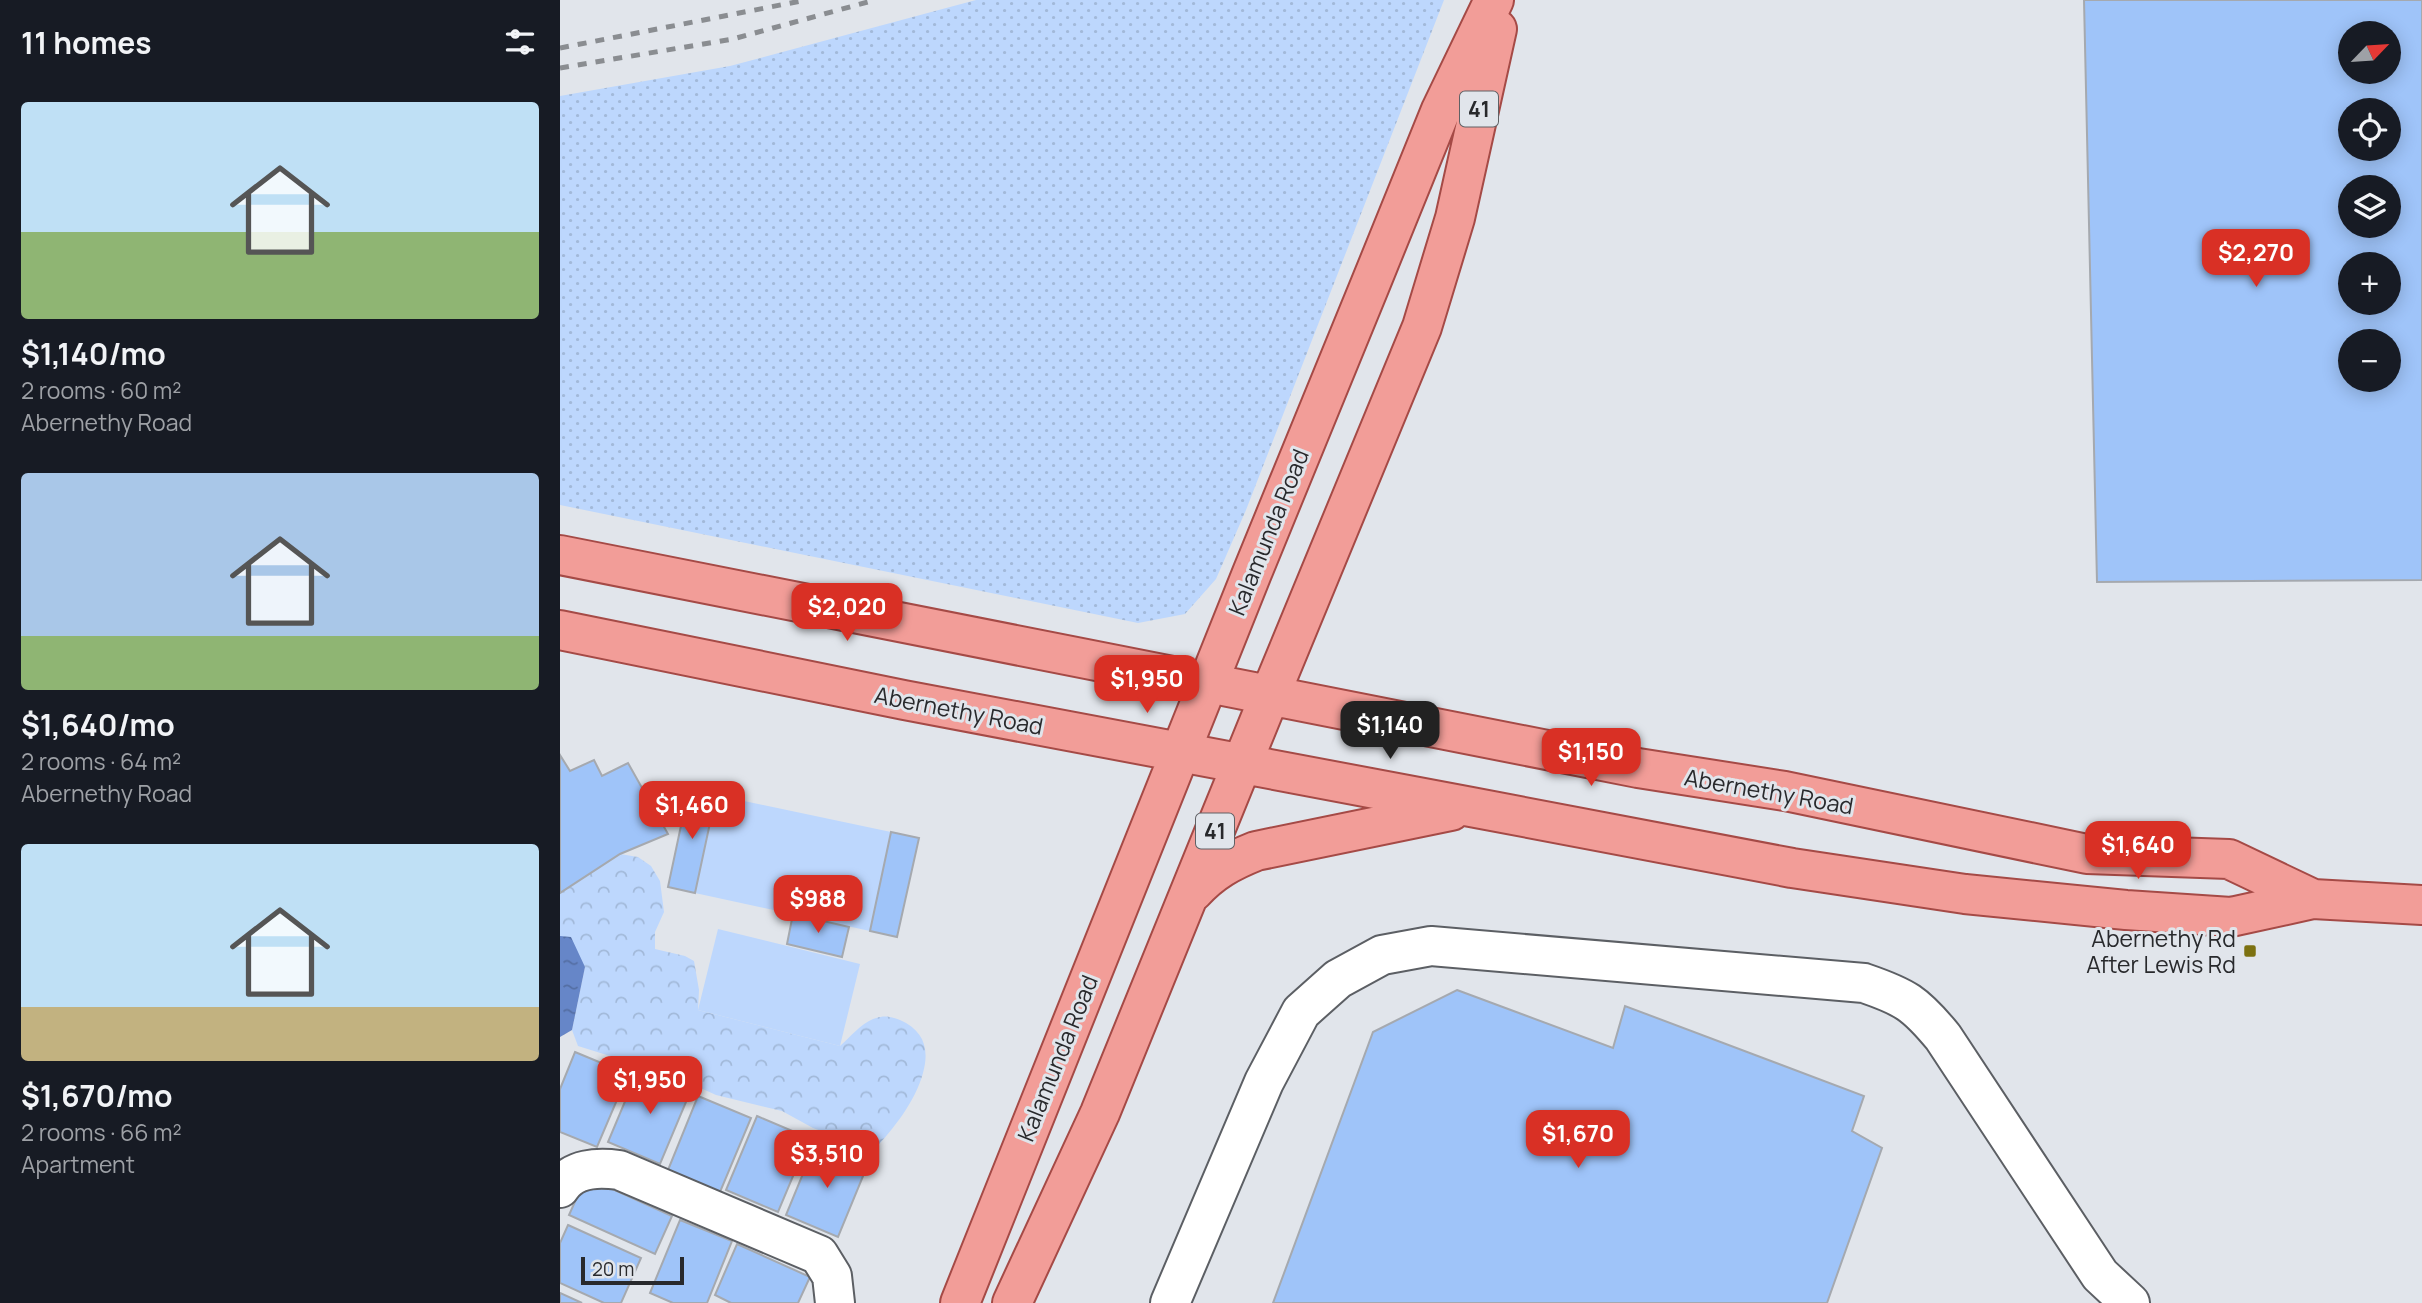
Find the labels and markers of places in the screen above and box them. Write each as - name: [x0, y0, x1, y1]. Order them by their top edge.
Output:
- pin: $2,270: [2199, 230, 2313, 289]
- pin: $2,020: [790, 584, 904, 643]
- pin: $1,950: [1090, 656, 1204, 715]
- pin: $1,140: [1333, 702, 1447, 761]
- pin: $1,150: [1534, 728, 1648, 788]
- pin: $1,460: [635, 782, 749, 841]
- pin: $1,640: [2081, 822, 2195, 881]
- pin: $988: [777, 876, 859, 935]
- place label: Abernethy Rd After Lewis Rd: [2086, 922, 2236, 980]
- marker: Abernethy Rd After Lewis Rd: [2242, 943, 2258, 959]
- pin: $1,950: [593, 1056, 707, 1116]
- pin: $1,670: [1521, 1110, 1635, 1170]
- pin: $3,510: [770, 1130, 884, 1190]

